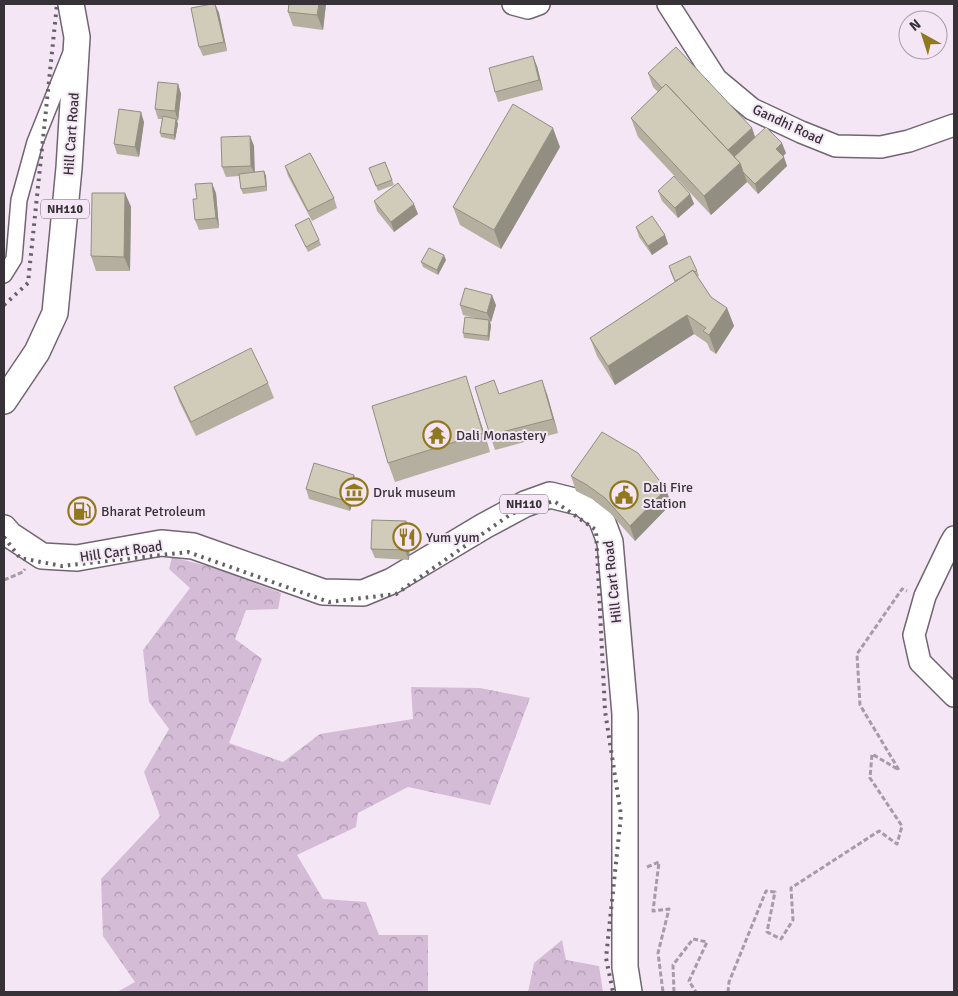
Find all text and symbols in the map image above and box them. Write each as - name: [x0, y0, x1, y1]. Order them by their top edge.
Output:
- north arrow: [898, 10, 948, 60]
- text: N: [906, 16, 924, 35]
- street label: Hill Cart Road: [60, 92, 83, 176]
- street label: Gandhi Road: [750, 101, 826, 148]
- road number: NH110: [41, 200, 89, 218]
- temple icon: Dali Monastery: [422, 420, 452, 450]
- place label: Dali Monastery: [456, 427, 547, 444]
- museum icon: Druk museum: [339, 477, 369, 507]
- place label: Dali Fire Station: [643, 479, 693, 512]
- public building icon: Dali Fire Station: [609, 480, 639, 510]
- place label: Druk museum: [373, 484, 456, 501]
- road number: NH110: [500, 494, 548, 514]
- fuel station icon: Bharat Petroleum: [67, 496, 97, 526]
- place label: Bharat Petroleum: [101, 503, 206, 520]
- restaurant icon: Yum yum: [392, 522, 422, 552]
- place label: Yum yum: [426, 529, 480, 546]
- street label: Hill Cart Road: [79, 537, 163, 566]
- street label: Hill Cart Road: [600, 540, 625, 624]

